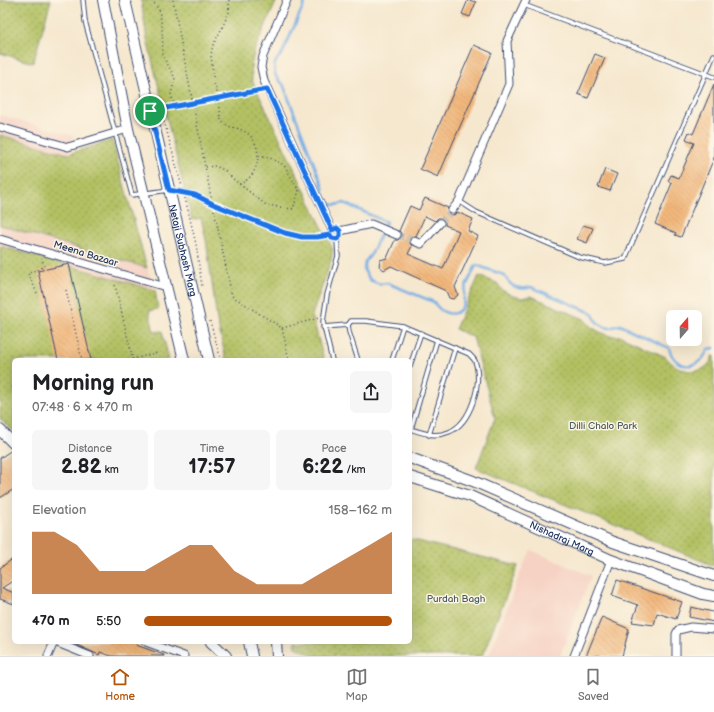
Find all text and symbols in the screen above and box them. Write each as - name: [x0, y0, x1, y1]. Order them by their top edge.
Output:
- pin: [133, 94, 167, 128]
- icon: arrive: [139, 100, 161, 122]
- street label: Netaji Subhash Marg: [166, 203, 199, 298]
- street label: Meena Bazaar: [52, 238, 120, 270]
- north arrow: [666, 310, 702, 346]
- map controls: [666, 310, 702, 346]
- text: Morning run: [32, 370, 154, 397]
- button: share: [350, 371, 392, 413]
- text: 07:48 · 6 × 470 m: [32, 399, 132, 415]
- park label: Dilli Chalo Park: [569, 420, 637, 432]
- text: Distance: [68, 442, 112, 455]
- text: Time: [200, 442, 224, 455]
- text: Pace: [321, 442, 347, 455]
- text: 2.82: [61, 455, 101, 479]
- text: 17:57: [189, 455, 235, 479]
- text: 6:22: [302, 455, 343, 479]
- text: km: [101, 463, 119, 476]
- text: /km: [343, 463, 366, 476]
- text: Elevation: [32, 502, 86, 518]
- text: 158–162 m: [328, 502, 392, 518]
- street label: Nishadraj Marg: [528, 519, 596, 559]
- park label: Purdah Bagh: [427, 593, 486, 605]
- text: 470 m: [32, 613, 70, 629]
- text: 5:50: [96, 613, 121, 629]
- tab: Home: [105, 666, 135, 703]
- tab: Map: [345, 666, 368, 703]
- tab: Saved: [578, 666, 609, 703]

